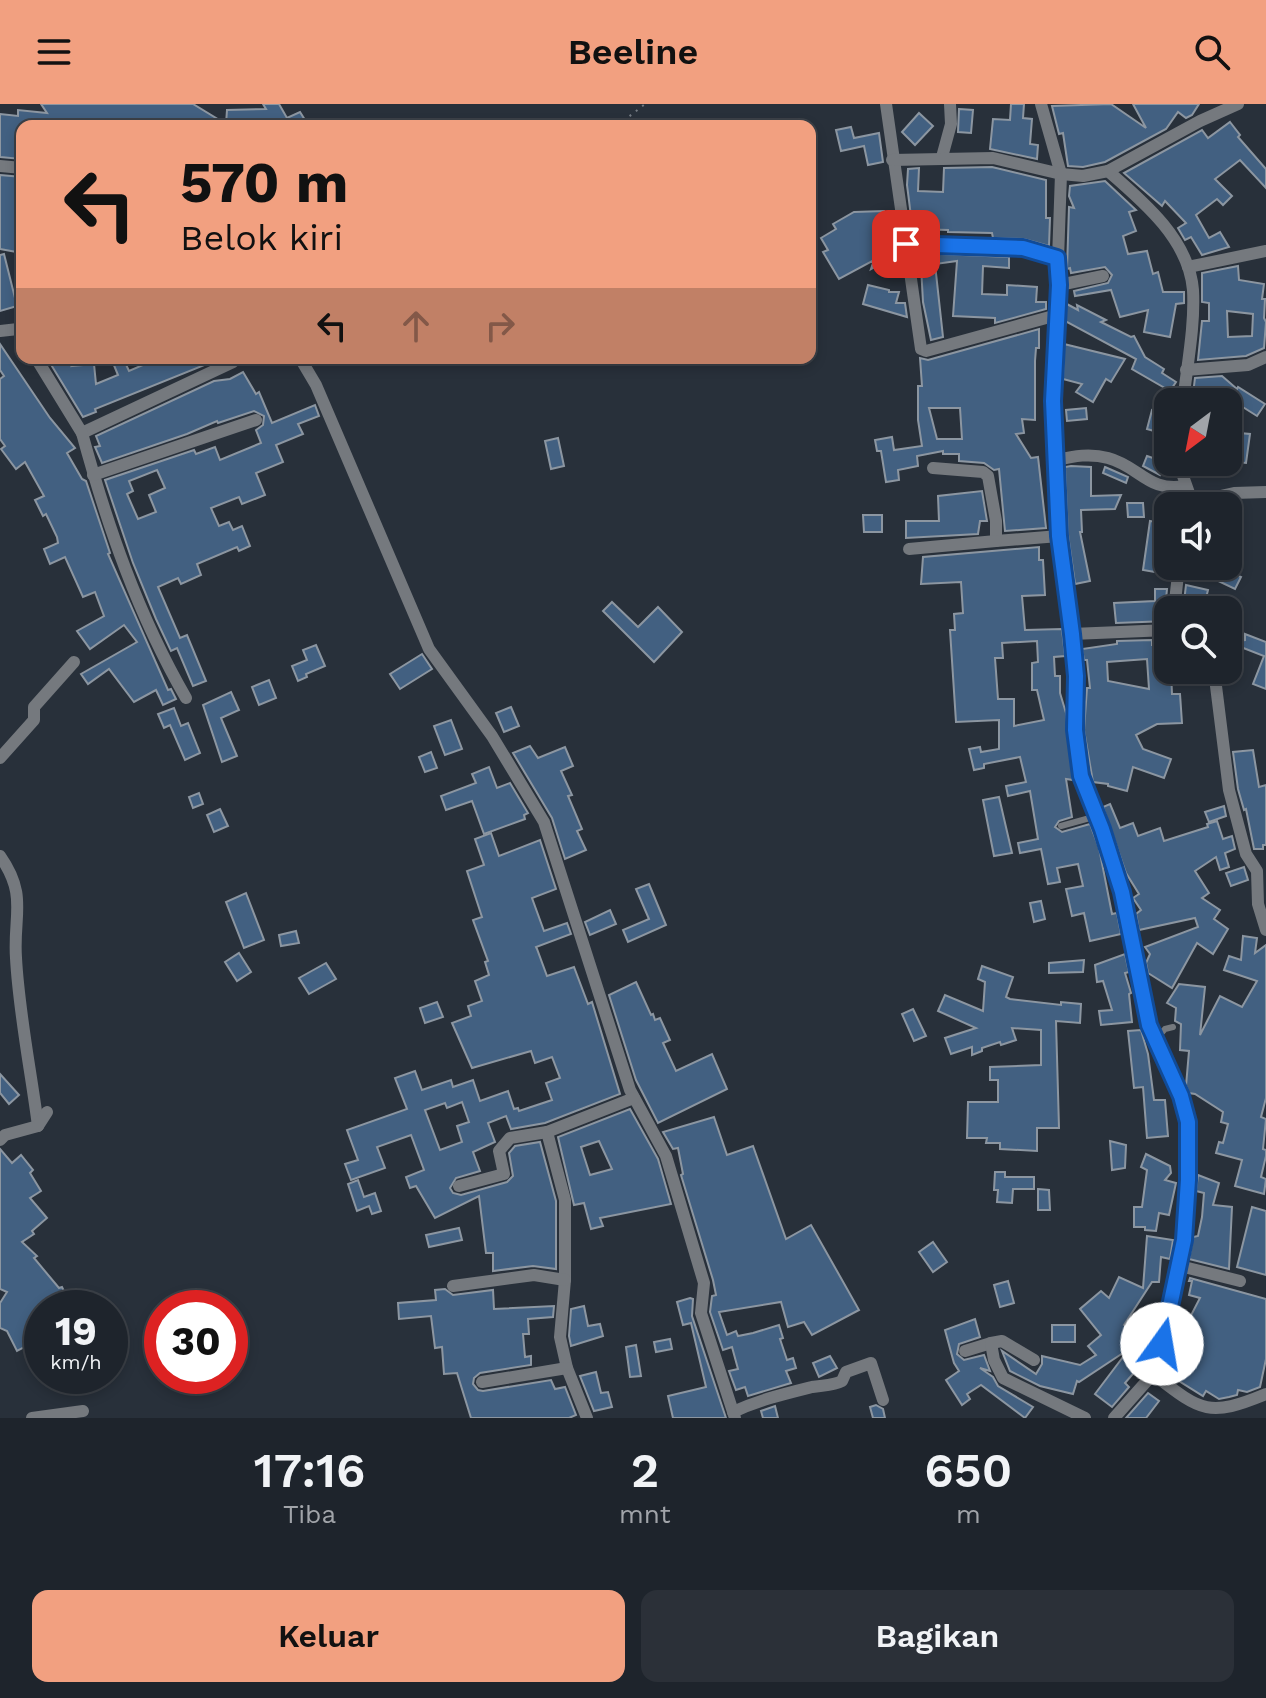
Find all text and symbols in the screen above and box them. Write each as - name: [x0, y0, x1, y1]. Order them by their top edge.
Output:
- icon: menu: [32, 30, 76, 74]
- icon: search: [1190, 30, 1234, 74]
- text: Beeline: [568, 31, 698, 73]
- text: 570 m: [180, 150, 348, 216]
- icon: left: [48, 152, 152, 256]
- pin: [872, 210, 940, 278]
- text: Belok kiri: [180, 217, 343, 259]
- icon: arrive: [884, 222, 928, 266]
- icon: left: [310, 304, 354, 348]
- icon: ahead: [394, 304, 438, 348]
- icon: right: [478, 304, 522, 348]
- north arrow: [1154, 388, 1242, 476]
- map controls: [1154, 388, 1242, 684]
- button: sound: [1154, 492, 1242, 580]
- button: search: [1154, 596, 1242, 684]
- speed limit sign: 30: [144, 1290, 248, 1394]
- position arrow: [1120, 1302, 1204, 1386]
- text: 19: [55, 1308, 97, 1355]
- text: km/h: [50, 1350, 102, 1374]
- text: 17:16: [254, 1442, 365, 1499]
- text: 2: [631, 1442, 659, 1499]
- text: 650: [924, 1442, 1012, 1499]
- text: Tiba: [283, 1499, 336, 1529]
- text: mnt: [619, 1499, 671, 1529]
- text: m: [956, 1499, 981, 1529]
- button: Keluar: [32, 1590, 625, 1682]
- button: Bagikan: [641, 1590, 1234, 1682]

